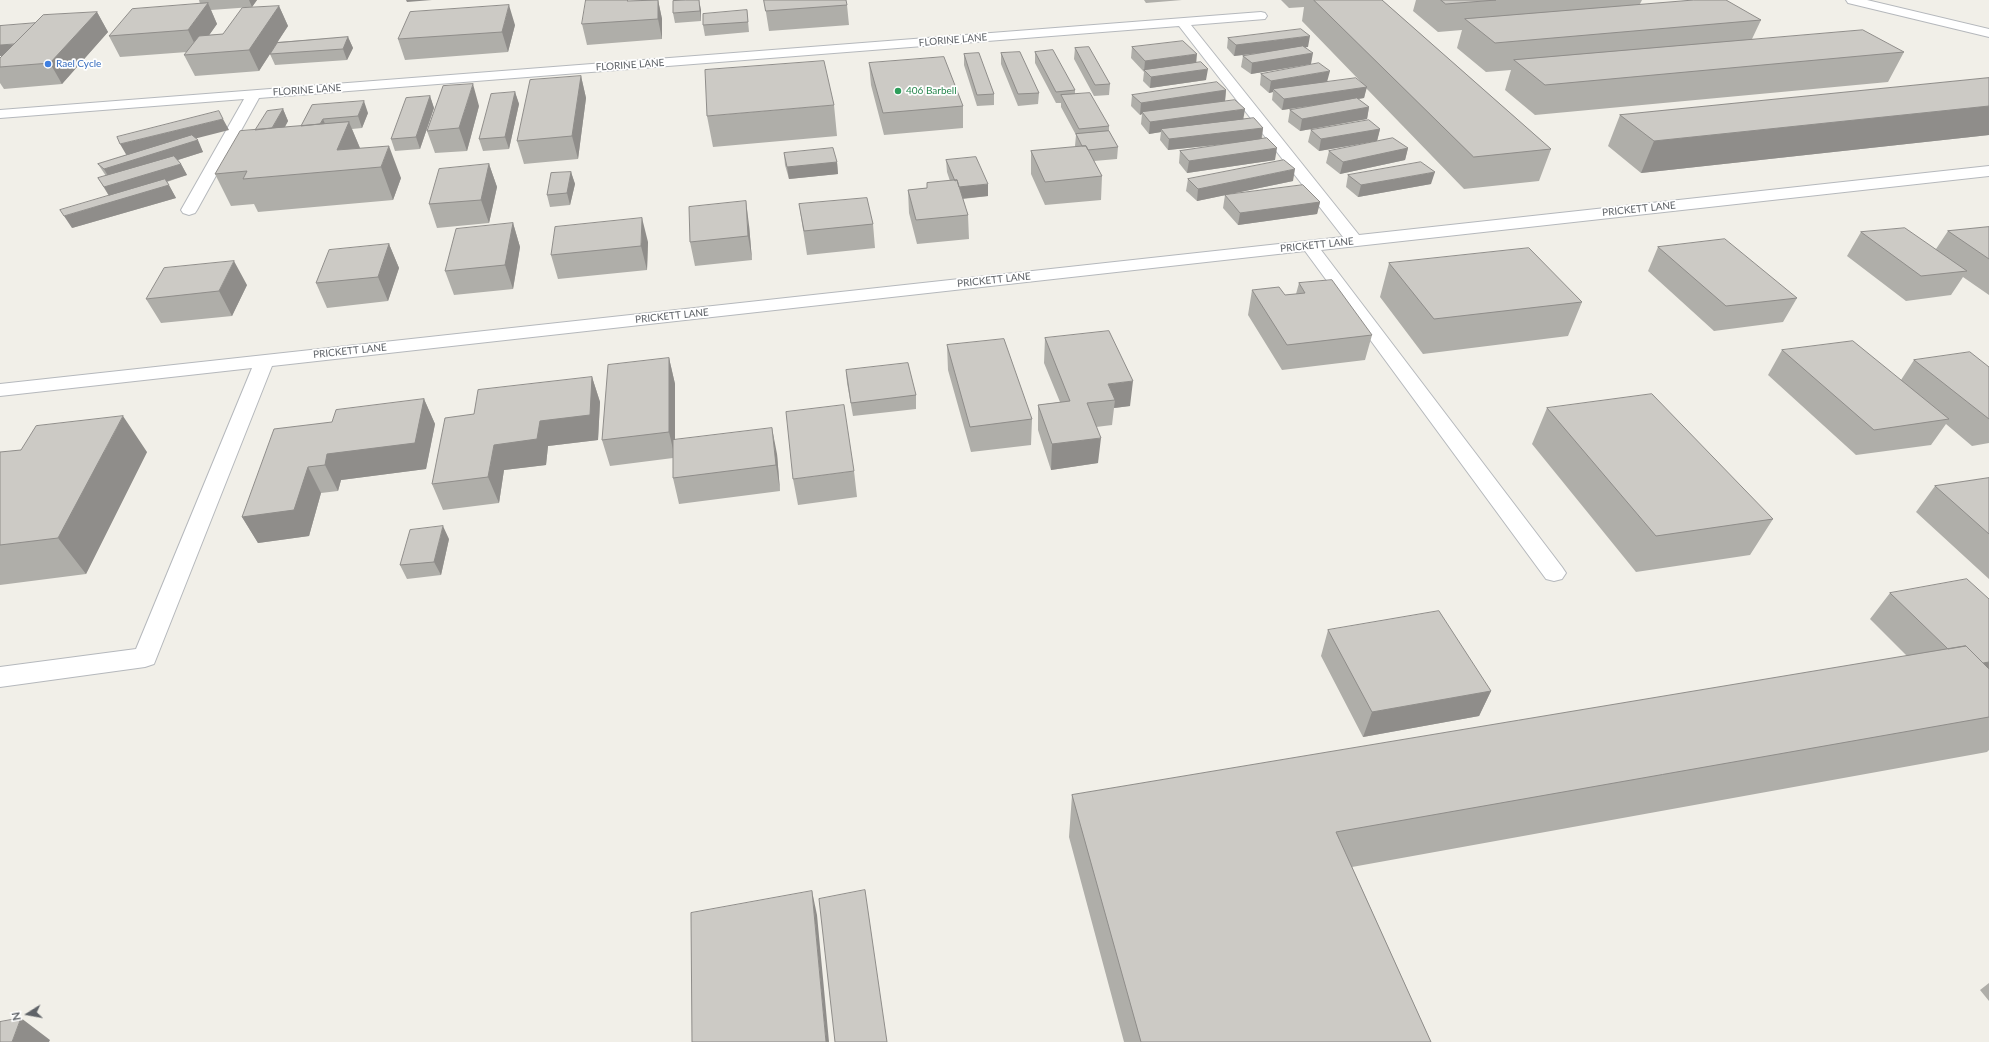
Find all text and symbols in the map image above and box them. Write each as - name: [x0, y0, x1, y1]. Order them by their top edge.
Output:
- street label: FLORINE LANE: [918, 31, 988, 49]
- street label: FLORINE LANE: [595, 57, 665, 73]
- place label: Rael Cycle: [56, 58, 101, 70]
- marker: Rael Cycle: [43, 59, 53, 69]
- street label: FLORINE LANE: [272, 82, 342, 98]
- place label: 406 Barbell: [906, 85, 957, 97]
- marker: 406 Barbell: [893, 86, 903, 96]
- street label: PRICKETT LANE: [1602, 199, 1676, 219]
- street label: PRICKETT LANE: [1280, 235, 1354, 255]
- street label: PRICKETT LANE: [957, 270, 1031, 290]
- street label: PRICKETT LANE: [635, 306, 709, 326]
- street label: PRICKETT LANE: [313, 341, 387, 361]
- north arrow: [8, 994, 48, 1034]
- text: N: [9, 1011, 23, 1022]

